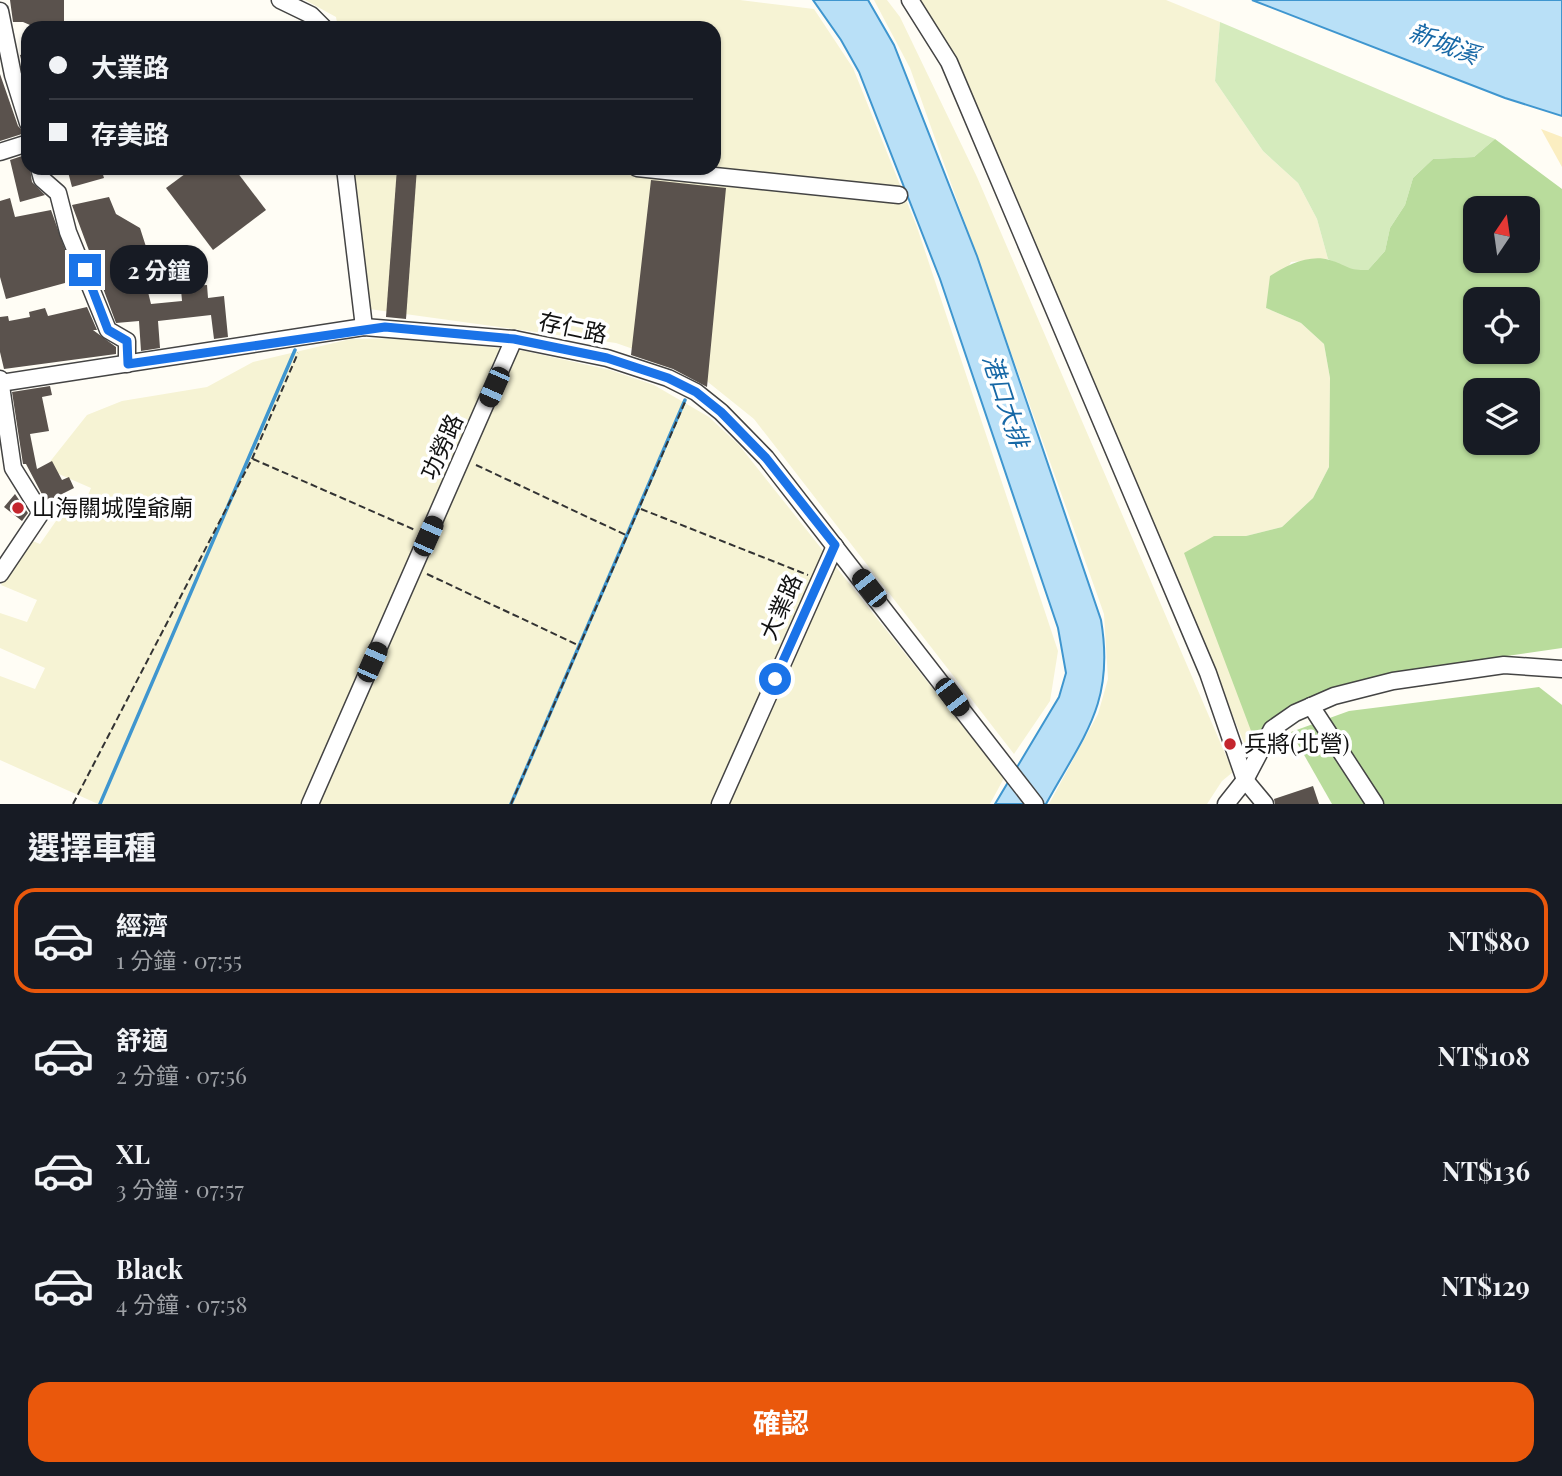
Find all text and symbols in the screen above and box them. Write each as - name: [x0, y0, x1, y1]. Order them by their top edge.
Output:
- water label: 新城溪: [1405, 14, 1487, 71]
- text: 大業路: [91, 49, 169, 84]
- text: 存美路: [91, 116, 169, 151]
- north arrow: [1463, 196, 1540, 273]
- map controls: [1463, 196, 1540, 455]
- callout: 2 分鐘: [110, 246, 208, 294]
- route end: [69, 254, 101, 286]
- text: 2 分鐘: [127, 254, 191, 285]
- button: locate: [1463, 287, 1540, 364]
- street label: 存仁路: [536, 304, 610, 349]
- water label: 港口大排: [977, 350, 1038, 454]
- car: [476, 364, 513, 410]
- button: layers: [1463, 378, 1540, 455]
- street label: 功勞路: [412, 409, 469, 484]
- place label: 山海關城隍爺廟: [32, 491, 193, 522]
- marker: 山海關城隍爺廟: [10, 500, 26, 516]
- car: [410, 513, 447, 559]
- car: [848, 565, 891, 611]
- street label: 大業路: [751, 569, 808, 644]
- car: [354, 639, 391, 685]
- route start: [759, 663, 791, 695]
- car: [931, 674, 974, 720]
- place label: 兵將(北營): [1244, 727, 1350, 758]
- marker: 兵將(北營): [1222, 736, 1238, 752]
- text: 選擇車種: [28, 824, 156, 867]
- text: 經濟: [116, 907, 168, 942]
- icon: car: [32, 909, 95, 972]
- text: NT$80: [1448, 923, 1530, 958]
- text: 1 分鐘 · 07:55: [116, 944, 242, 975]
- text: 舒適: [116, 1022, 168, 1057]
- icon: car: [32, 1024, 95, 1087]
- text: NT$108: [1438, 1038, 1530, 1073]
- text: 2 分鐘 · 07:56: [116, 1059, 247, 1090]
- text: XL: [116, 1136, 150, 1171]
- icon: car: [32, 1139, 95, 1202]
- text: NT$136: [1442, 1153, 1530, 1188]
- text: 3 分鐘 · 07:57: [116, 1173, 244, 1204]
- text: Black: [116, 1251, 183, 1286]
- icon: car: [32, 1254, 95, 1317]
- text: NT$129: [1441, 1268, 1530, 1303]
- text: 4 分鐘 · 07:58: [116, 1288, 247, 1319]
- button: 確認: [28, 1382, 1534, 1462]

